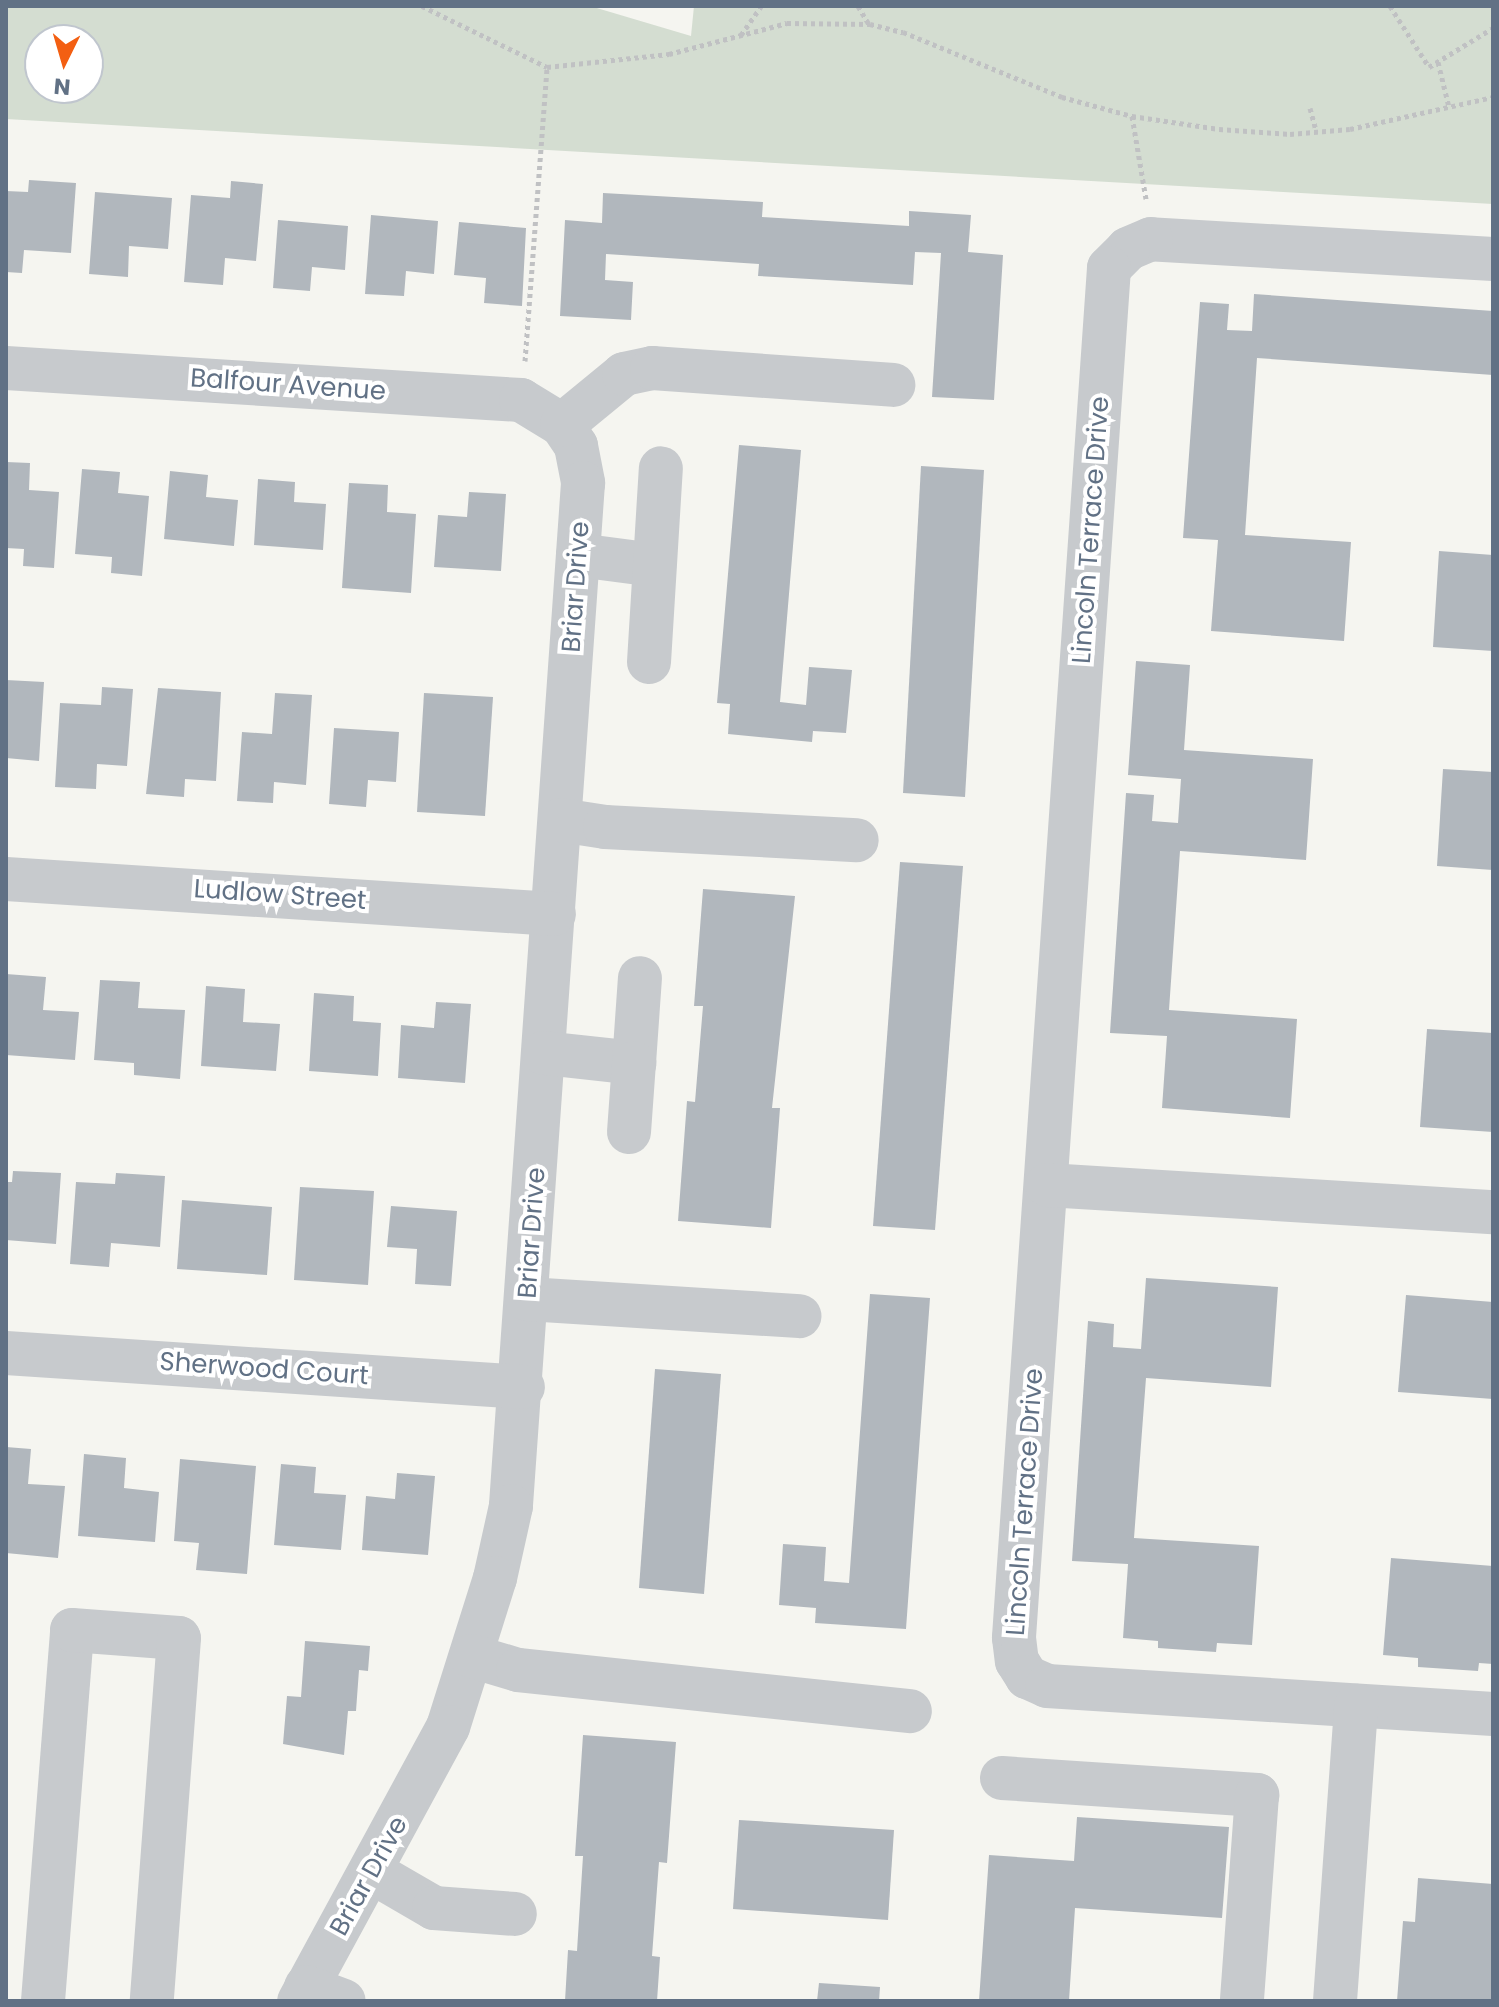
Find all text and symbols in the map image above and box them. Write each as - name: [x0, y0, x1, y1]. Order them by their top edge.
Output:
- north arrow: [24, 24, 104, 104]
- text: N: [52, 70, 72, 103]
- street label: Balfour Avenue: [189, 363, 387, 407]
- street label: Lincoln Terrace Drive: [1066, 395, 1116, 665]
- street label: Briar Drive: [556, 520, 596, 654]
- street label: Ludlow Street: [193, 873, 367, 917]
- street label: Briar Drive: [512, 1166, 552, 1300]
- street label: Sherwood Court: [158, 1346, 370, 1392]
- street label: Lincoln Terrace Drive: [1000, 1367, 1050, 1637]
- street label: Briar Drive: [323, 1811, 415, 1941]

